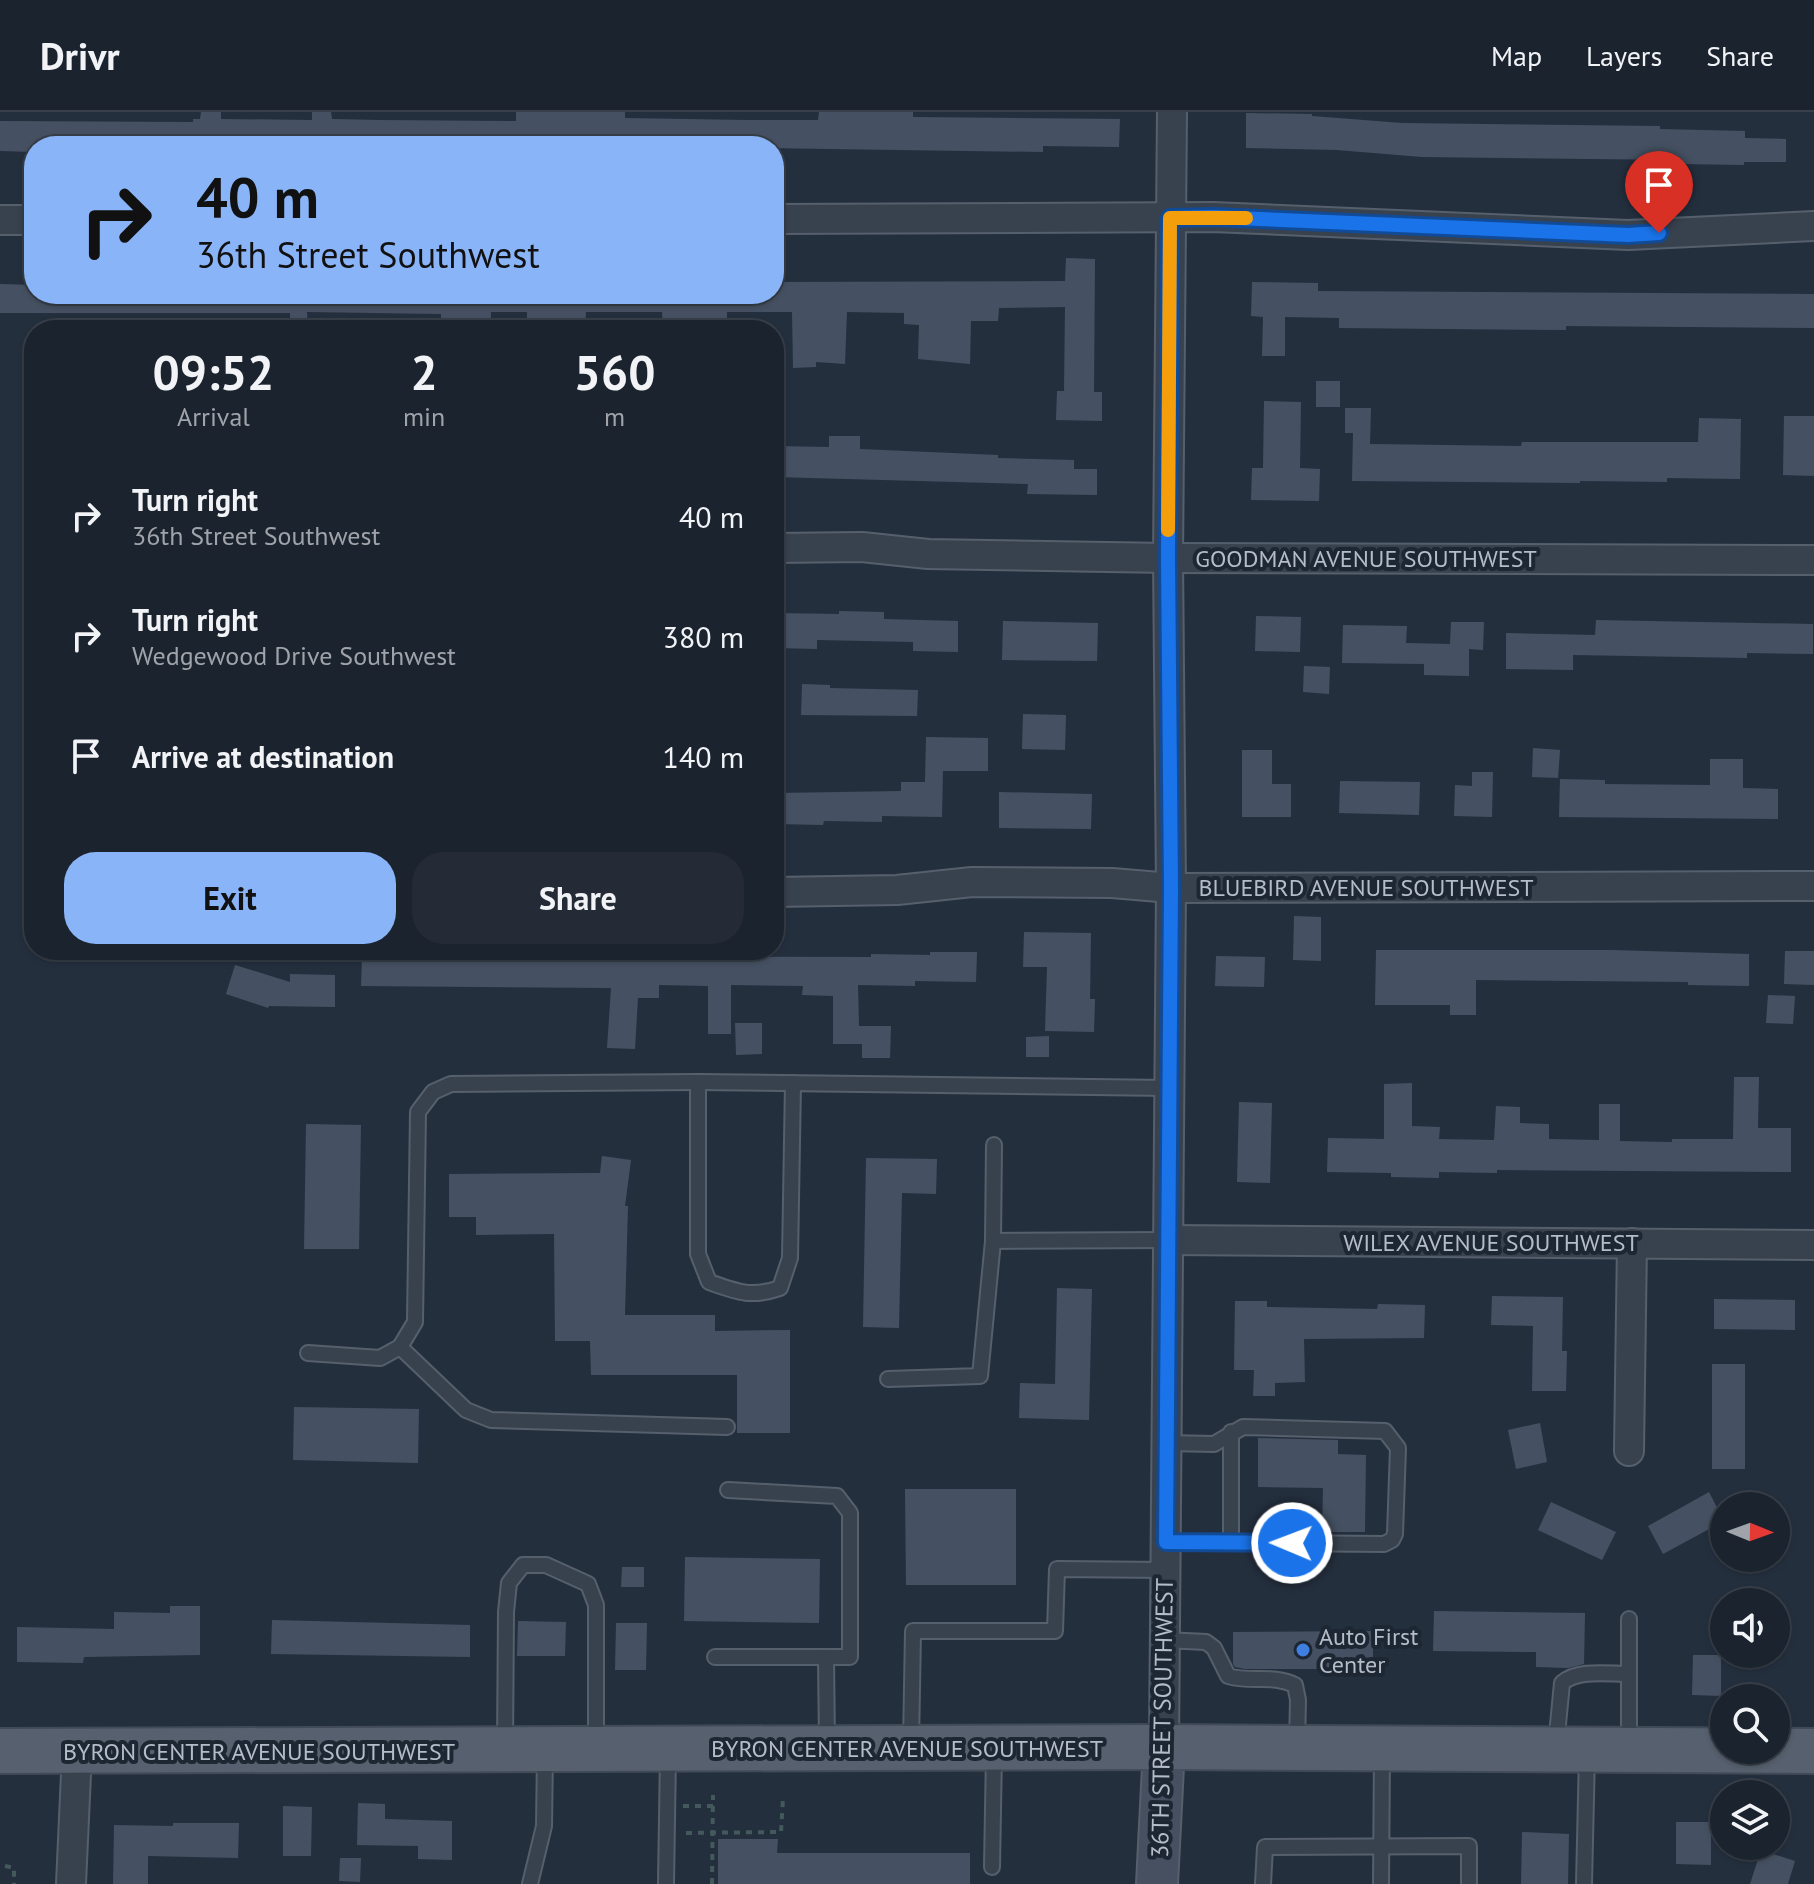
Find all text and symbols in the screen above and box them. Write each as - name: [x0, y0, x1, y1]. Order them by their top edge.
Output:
- text: Drivr: [40, 31, 120, 80]
- text: Map: [1491, 37, 1542, 74]
- text: Layers: [1586, 37, 1662, 74]
- text: Share: [1706, 37, 1774, 74]
- pin: [1625, 151, 1693, 233]
- text: 40 m: [196, 161, 319, 233]
- icon: arrive: [1637, 163, 1681, 207]
- icon: right: [64, 168, 168, 272]
- text: 36th Street Southwest: [196, 231, 540, 278]
- text: 09:52: [153, 341, 274, 403]
- text: 2: [410, 341, 438, 403]
- text: 560: [574, 341, 655, 403]
- text: Arrival: [177, 400, 250, 433]
- text: min: [403, 400, 445, 433]
- text: m: [604, 400, 625, 433]
- text: Turn right: [132, 480, 258, 519]
- icon: right: [64, 494, 108, 538]
- text: 40 m: [679, 497, 744, 536]
- text: 36th Street Southwest: [132, 519, 380, 552]
- street label: GOODMAN AVENUE SOUTHWEST: [1195, 543, 1537, 574]
- text: Turn right: [132, 600, 258, 639]
- icon: right: [64, 614, 108, 658]
- text: 380 m: [663, 617, 744, 656]
- text: Wedgewood Drive Southwest: [132, 639, 456, 672]
- icon: arrive: [64, 734, 108, 778]
- text: Arrive at destination: [132, 737, 394, 776]
- text: 140 m: [663, 737, 744, 776]
- button: Exit: [64, 852, 396, 944]
- button: Share: [412, 852, 744, 944]
- street label: BLUEBIRD AVENUE SOUTHWEST: [1198, 872, 1534, 903]
- street label: WILEX AVENUE SOUTHWEST: [1343, 1227, 1639, 1258]
- north arrow: [1710, 1492, 1790, 1572]
- map controls: [1710, 1492, 1790, 1860]
- position arrow: [1250, 1501, 1334, 1585]
- street label: 36TH STREET SOUTHWEST: [1144, 1578, 1180, 1858]
- button: sound: [1710, 1588, 1790, 1668]
- place label: Auto First Center: [1319, 1621, 1418, 1680]
- marker: Auto First Center: [1294, 1641, 1312, 1659]
- button: search: [1710, 1684, 1790, 1764]
- street label: BYRON CENTER AVENUE SOUTHWEST: [711, 1733, 1103, 1764]
- street label: BYRON CENTER AVENUE SOUTHWEST: [63, 1736, 455, 1767]
- button: layers: [1710, 1780, 1790, 1860]

